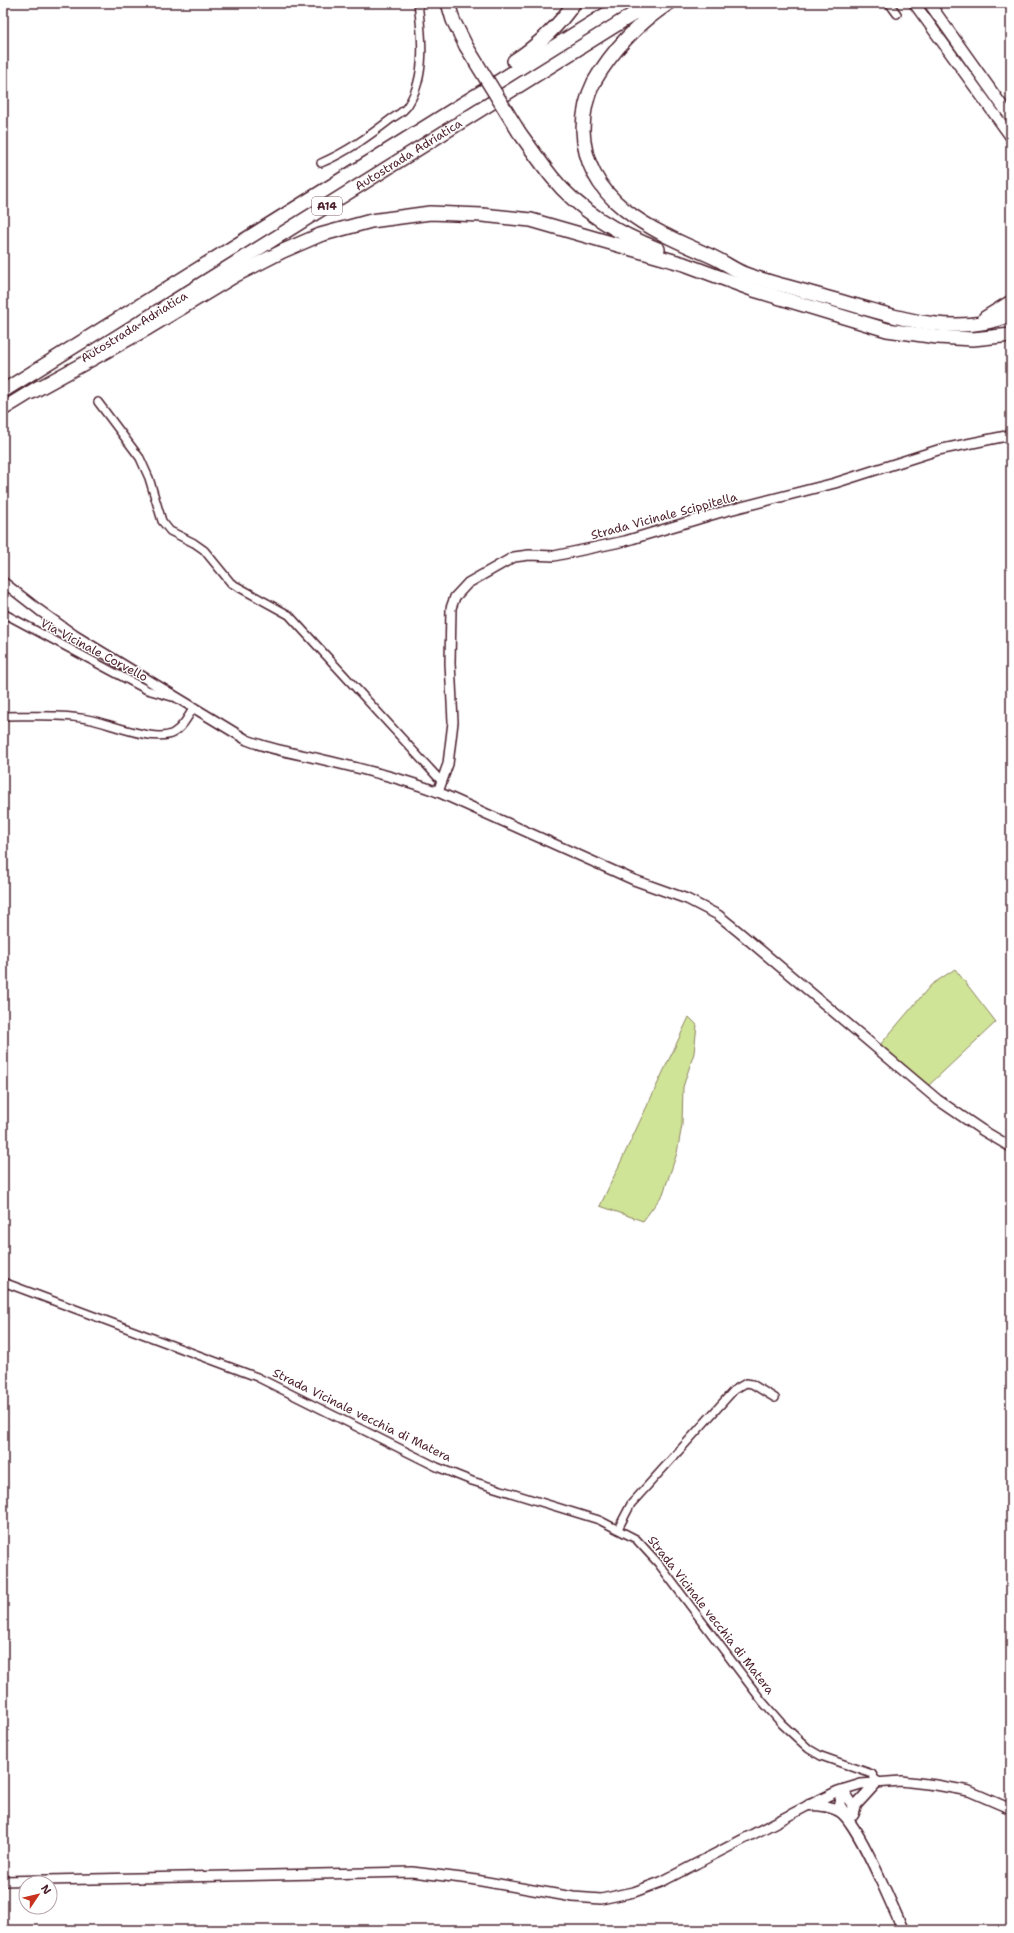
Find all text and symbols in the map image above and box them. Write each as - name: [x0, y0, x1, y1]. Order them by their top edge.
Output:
- street label: Autostrada Adriatica: [352, 115, 465, 194]
- road number: A14: [312, 197, 342, 215]
- street label: Autostrada Adriatica: [78, 287, 191, 366]
- street label: Strada Vicinale Scippitella: [589, 489, 739, 543]
- street label: Via Vicinale Corvello: [38, 615, 150, 685]
- street label: Strada Vicinale vecchia di Matera: [270, 1365, 454, 1466]
- street label: Strada Vicinale vecchia di Matera: [644, 1532, 778, 1698]
- north arrow: [18, 1875, 58, 1915]
- text: N: [37, 1882, 55, 1898]

